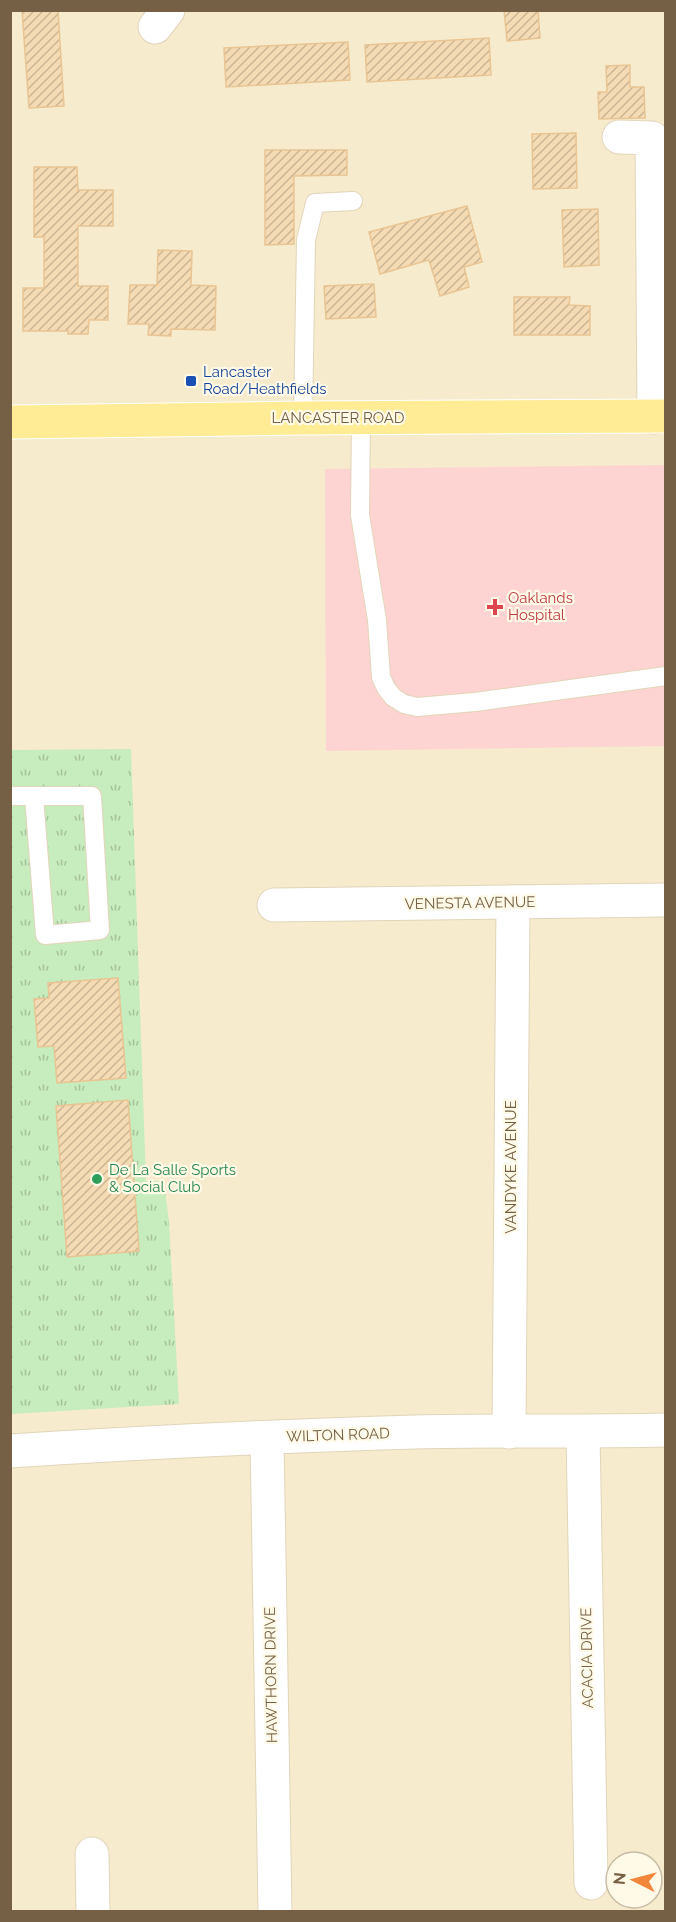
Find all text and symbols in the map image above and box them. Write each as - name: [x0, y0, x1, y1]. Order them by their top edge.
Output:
- place label: Lancaster Road/Heathfields: [203, 363, 327, 398]
- marker: Lancaster Road/Heathfields: [184, 374, 198, 388]
- street label: LANCASTER ROAD: [271, 409, 405, 427]
- place label: Oaklands Hospital: [508, 589, 573, 624]
- marker: Oaklands Hospital: [486, 598, 504, 616]
- street label: VENESTA AVENUE: [404, 893, 536, 913]
- street label: VANDYKE AVENUE: [502, 1100, 520, 1234]
- place label: De La Salle Sports & Social Club: [109, 1161, 236, 1196]
- marker: De La Salle Sports & Social Club: [90, 1172, 104, 1186]
- street label: WILTON ROAD: [286, 1424, 390, 1446]
- street label: HAWTHORN DRIVE: [261, 1607, 281, 1743]
- street label: ACACIA DRIVE: [577, 1607, 597, 1709]
- north arrow: [604, 1850, 664, 1910]
- text: N: [609, 1871, 630, 1886]

